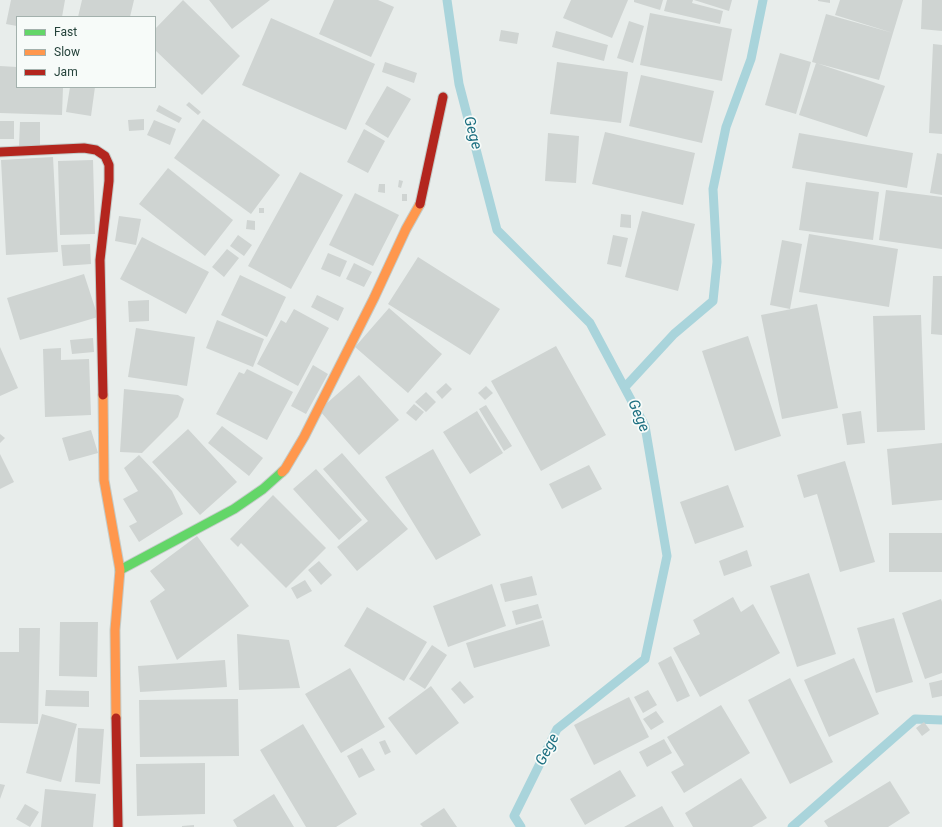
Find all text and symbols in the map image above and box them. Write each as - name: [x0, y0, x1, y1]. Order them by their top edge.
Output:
- legend: [16, 16, 156, 88]
- text: Fast: [54, 25, 77, 39]
- text: Slow: [54, 45, 80, 59]
- text: Jam: [54, 65, 78, 79]
- water label: Gege: [459, 114, 485, 152]
- water label: Gege: [623, 397, 653, 435]
- water label: Gege: [532, 731, 564, 769]

